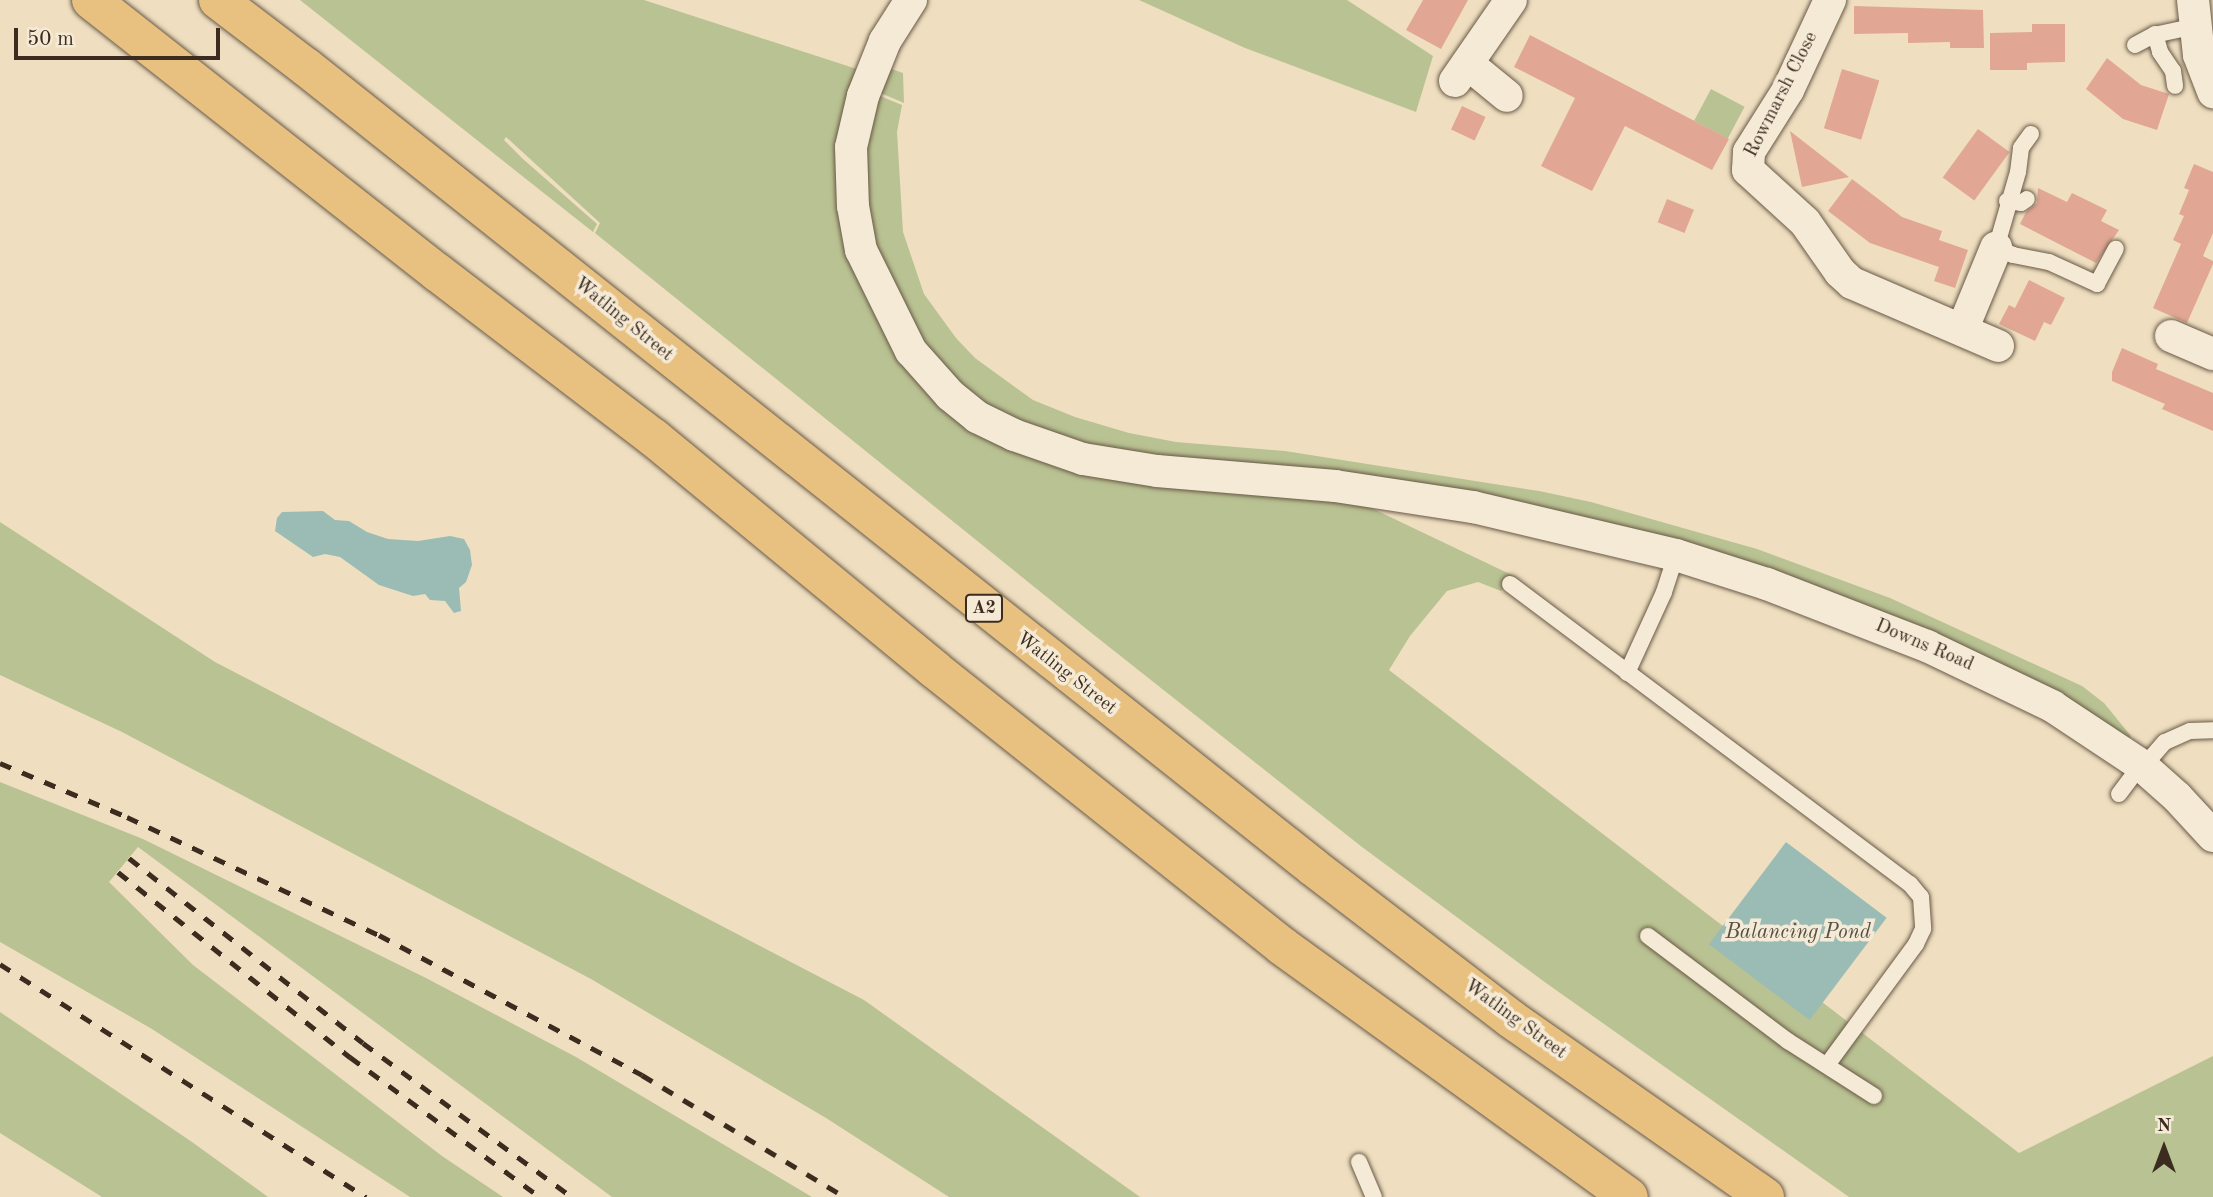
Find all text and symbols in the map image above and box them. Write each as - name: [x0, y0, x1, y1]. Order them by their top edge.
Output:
- scale bar: [18, 14, 224, 58]
- street label: Rowmarsh Close: [1741, 28, 1823, 162]
- text: 50 m: [27, 29, 74, 50]
- street label: Watling Street: [569, 273, 677, 367]
- road number: A2: [965, 594, 1003, 622]
- street label: Downs Road: [1871, 615, 1977, 677]
- street label: Watling Street: [1011, 628, 1121, 720]
- water label: Balancing Pond: [1725, 920, 1871, 946]
- street label: Watling Street: [1459, 975, 1571, 1065]
- north arrow: [2129, 1113, 2199, 1183]
- text: N: [2157, 1117, 2171, 1136]

